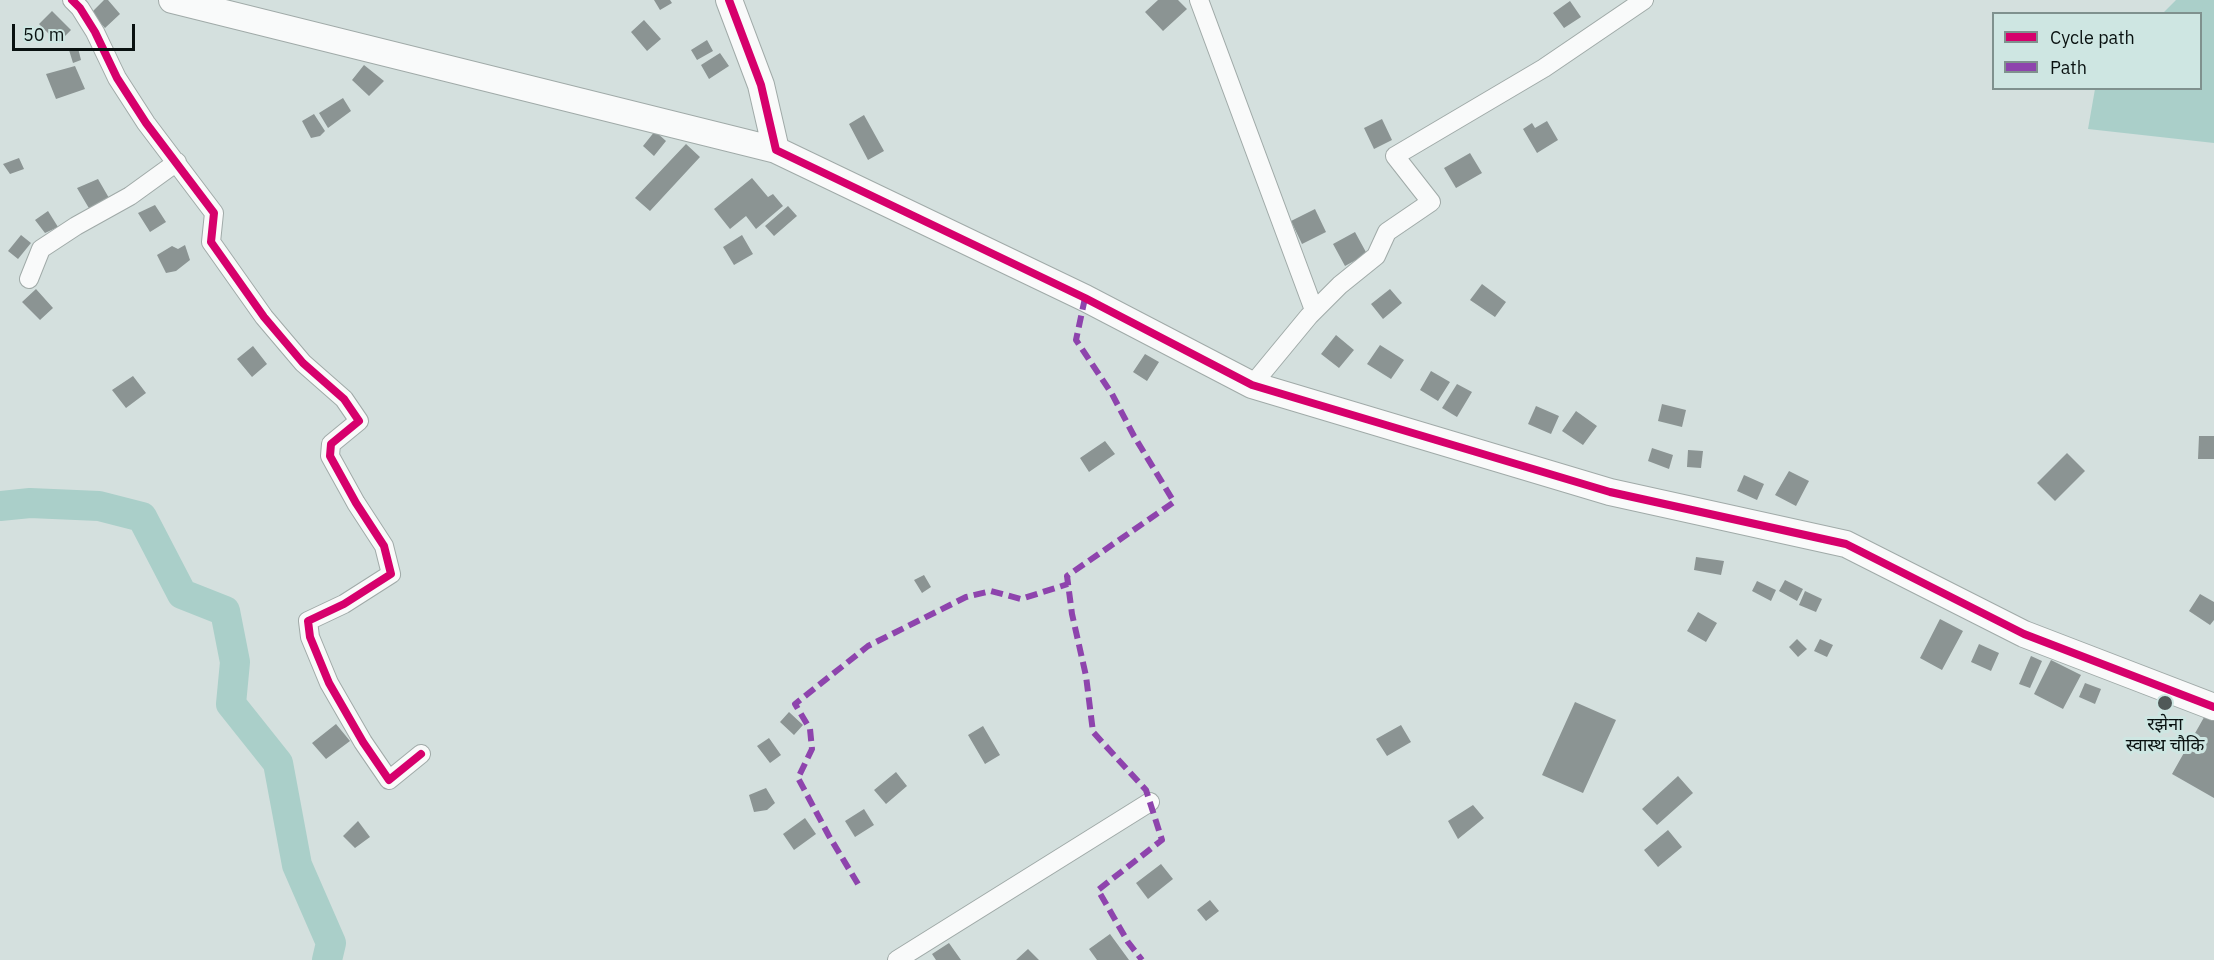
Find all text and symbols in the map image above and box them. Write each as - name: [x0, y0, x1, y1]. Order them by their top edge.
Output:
- scale bar: [15, 12, 138, 50]
- legend: [1992, 12, 2202, 90]
- text: 50 m: [23, 23, 65, 46]
- text: Cycle path: [2050, 26, 2135, 49]
- text: Path: [2050, 56, 2087, 79]
- marker: रझेना स्वास्थ चौकि: [2156, 694, 2174, 712]
- place label: रझेना स्वास्थ चौकि: [2126, 714, 2204, 756]

